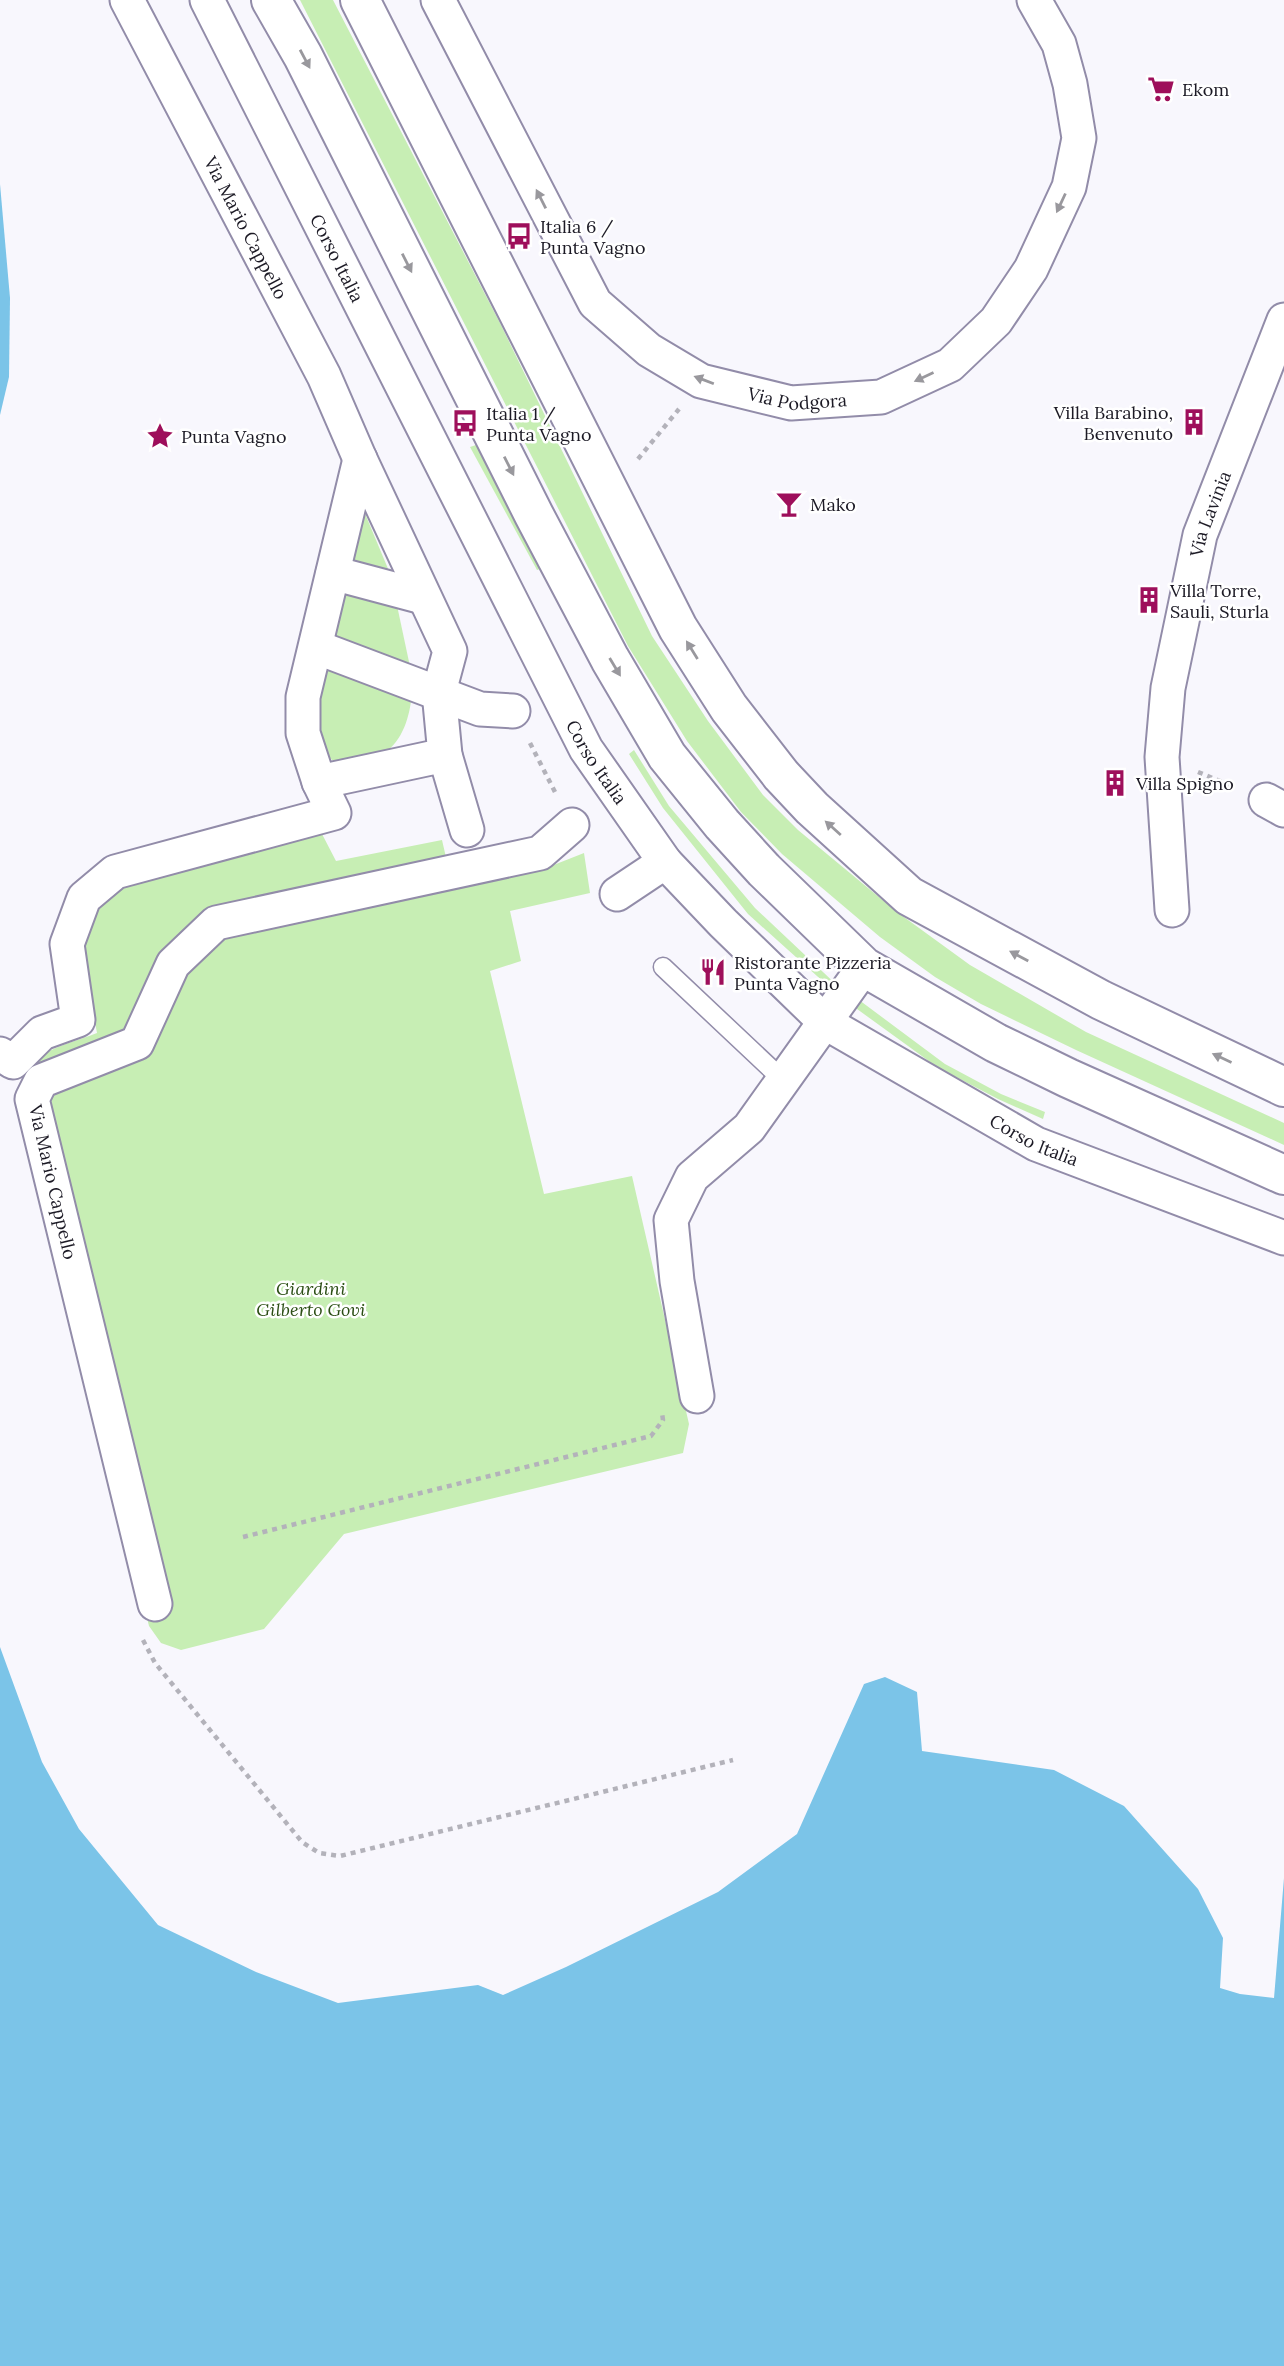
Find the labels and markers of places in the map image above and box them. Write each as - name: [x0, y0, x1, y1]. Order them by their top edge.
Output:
- supermarket icon: Ekom: [1146, 74, 1176, 104]
- place label: Ekom: [1182, 78, 1229, 101]
- place label: Italia 6 / Punta Vagno: [540, 215, 645, 259]
- bus stop icon: Italia 6 / Punta Vagno: [504, 221, 534, 251]
- place label: Villa Barabino, Benvenuto: [1053, 401, 1173, 445]
- place label: Italia 1 / Punta Vagno: [486, 402, 591, 446]
- building icon: Villa Barabino, Benvenuto: [1179, 407, 1209, 437]
- bus stop icon: Italia 1 / Punta Vagno: [450, 408, 480, 438]
- place icon: Punta Vagno: [145, 421, 175, 451]
- place label: Punta Vagno: [181, 425, 286, 448]
- bar icon: Mako: [774, 489, 804, 519]
- place label: Mako: [810, 493, 856, 516]
- place label: Villa Torre, Sauli, Sturla: [1169, 579, 1269, 623]
- building icon: Villa Torre, Sauli, Sturla: [1134, 585, 1164, 615]
- building icon: Villa Spigno: [1100, 768, 1130, 798]
- place label: Villa Spigno: [1135, 772, 1234, 795]
- place label: Ristorante Pizzeria Punta Vagno: [734, 951, 891, 995]
- restaurant icon: Ristorante Pizzeria Punta Vagno: [698, 957, 728, 987]

